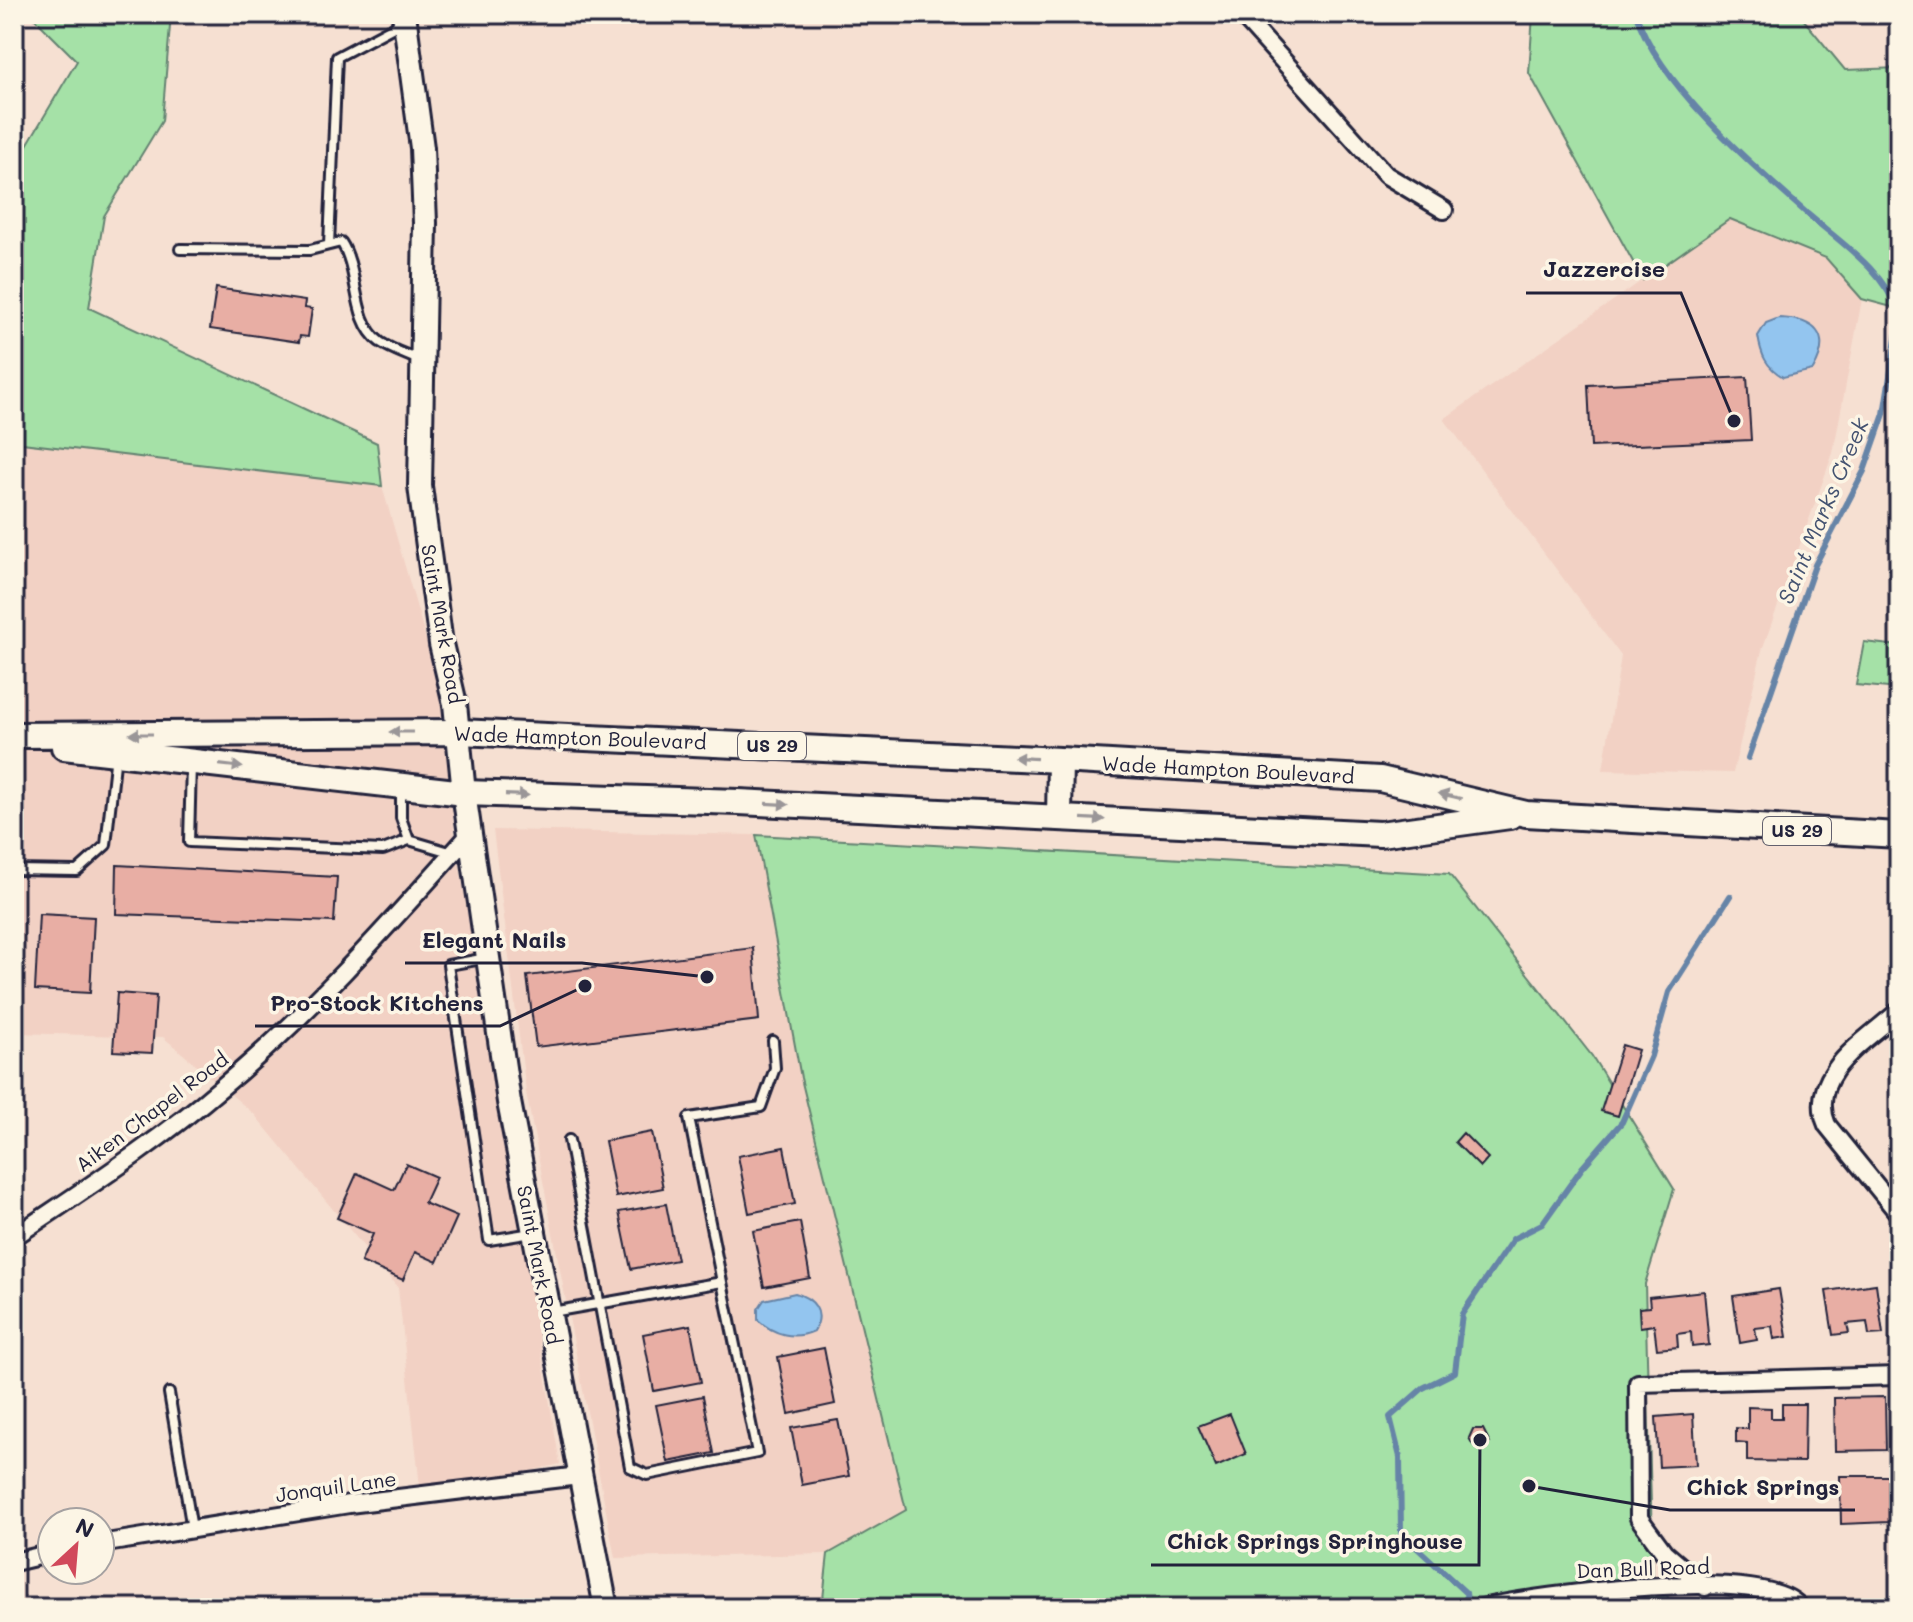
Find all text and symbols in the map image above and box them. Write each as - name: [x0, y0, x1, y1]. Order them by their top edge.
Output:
- callout: Jazzercise: [1526, 247, 1681, 293]
- text: Jazzercise: [1543, 254, 1665, 283]
- water label: Saint Marks Creek: [1770, 412, 1875, 608]
- street label: Saint Mark Road: [416, 542, 470, 706]
- street label: Wade Hampton Boulevard: [453, 720, 707, 754]
- one-way arrow: [388, 726, 413, 738]
- one-way arrow: [128, 728, 153, 740]
- road number: US 29: [738, 732, 806, 760]
- street label: Wade Hampton Boulevard: [1101, 749, 1355, 789]
- one-way arrow: [1012, 752, 1037, 765]
- one-way arrow: [219, 760, 244, 773]
- one-way arrow: [505, 788, 530, 801]
- one-way arrow: [1437, 789, 1462, 802]
- one-way arrow: [765, 797, 790, 810]
- one-way arrow: [1081, 813, 1106, 826]
- road number: US 29: [1763, 817, 1831, 845]
- callout: Elegant Nails: [405, 917, 582, 963]
- text: Elegant Nails: [422, 925, 566, 954]
- callout: Pro-Stock Kitchens: [255, 980, 500, 1026]
- text: Pro-Stock Kitchens: [270, 988, 484, 1017]
- street label: Aiken Chapel Road: [70, 1045, 233, 1177]
- street label: Saint Mark Road: [512, 1183, 568, 1347]
- callout: Chick Springs: [1670, 1464, 1855, 1510]
- street label: Jonquil Lane: [274, 1465, 398, 1507]
- text: Chick Springs: [1687, 1472, 1839, 1501]
- north arrow: [36, 1506, 116, 1586]
- text: N: [71, 1511, 99, 1544]
- callout: Chick Springs Springhouse: [1151, 1519, 1479, 1565]
- text: Chick Springs Springhouse: [1167, 1526, 1463, 1555]
- street label: Dan Bull Road: [1576, 1553, 1710, 1583]

